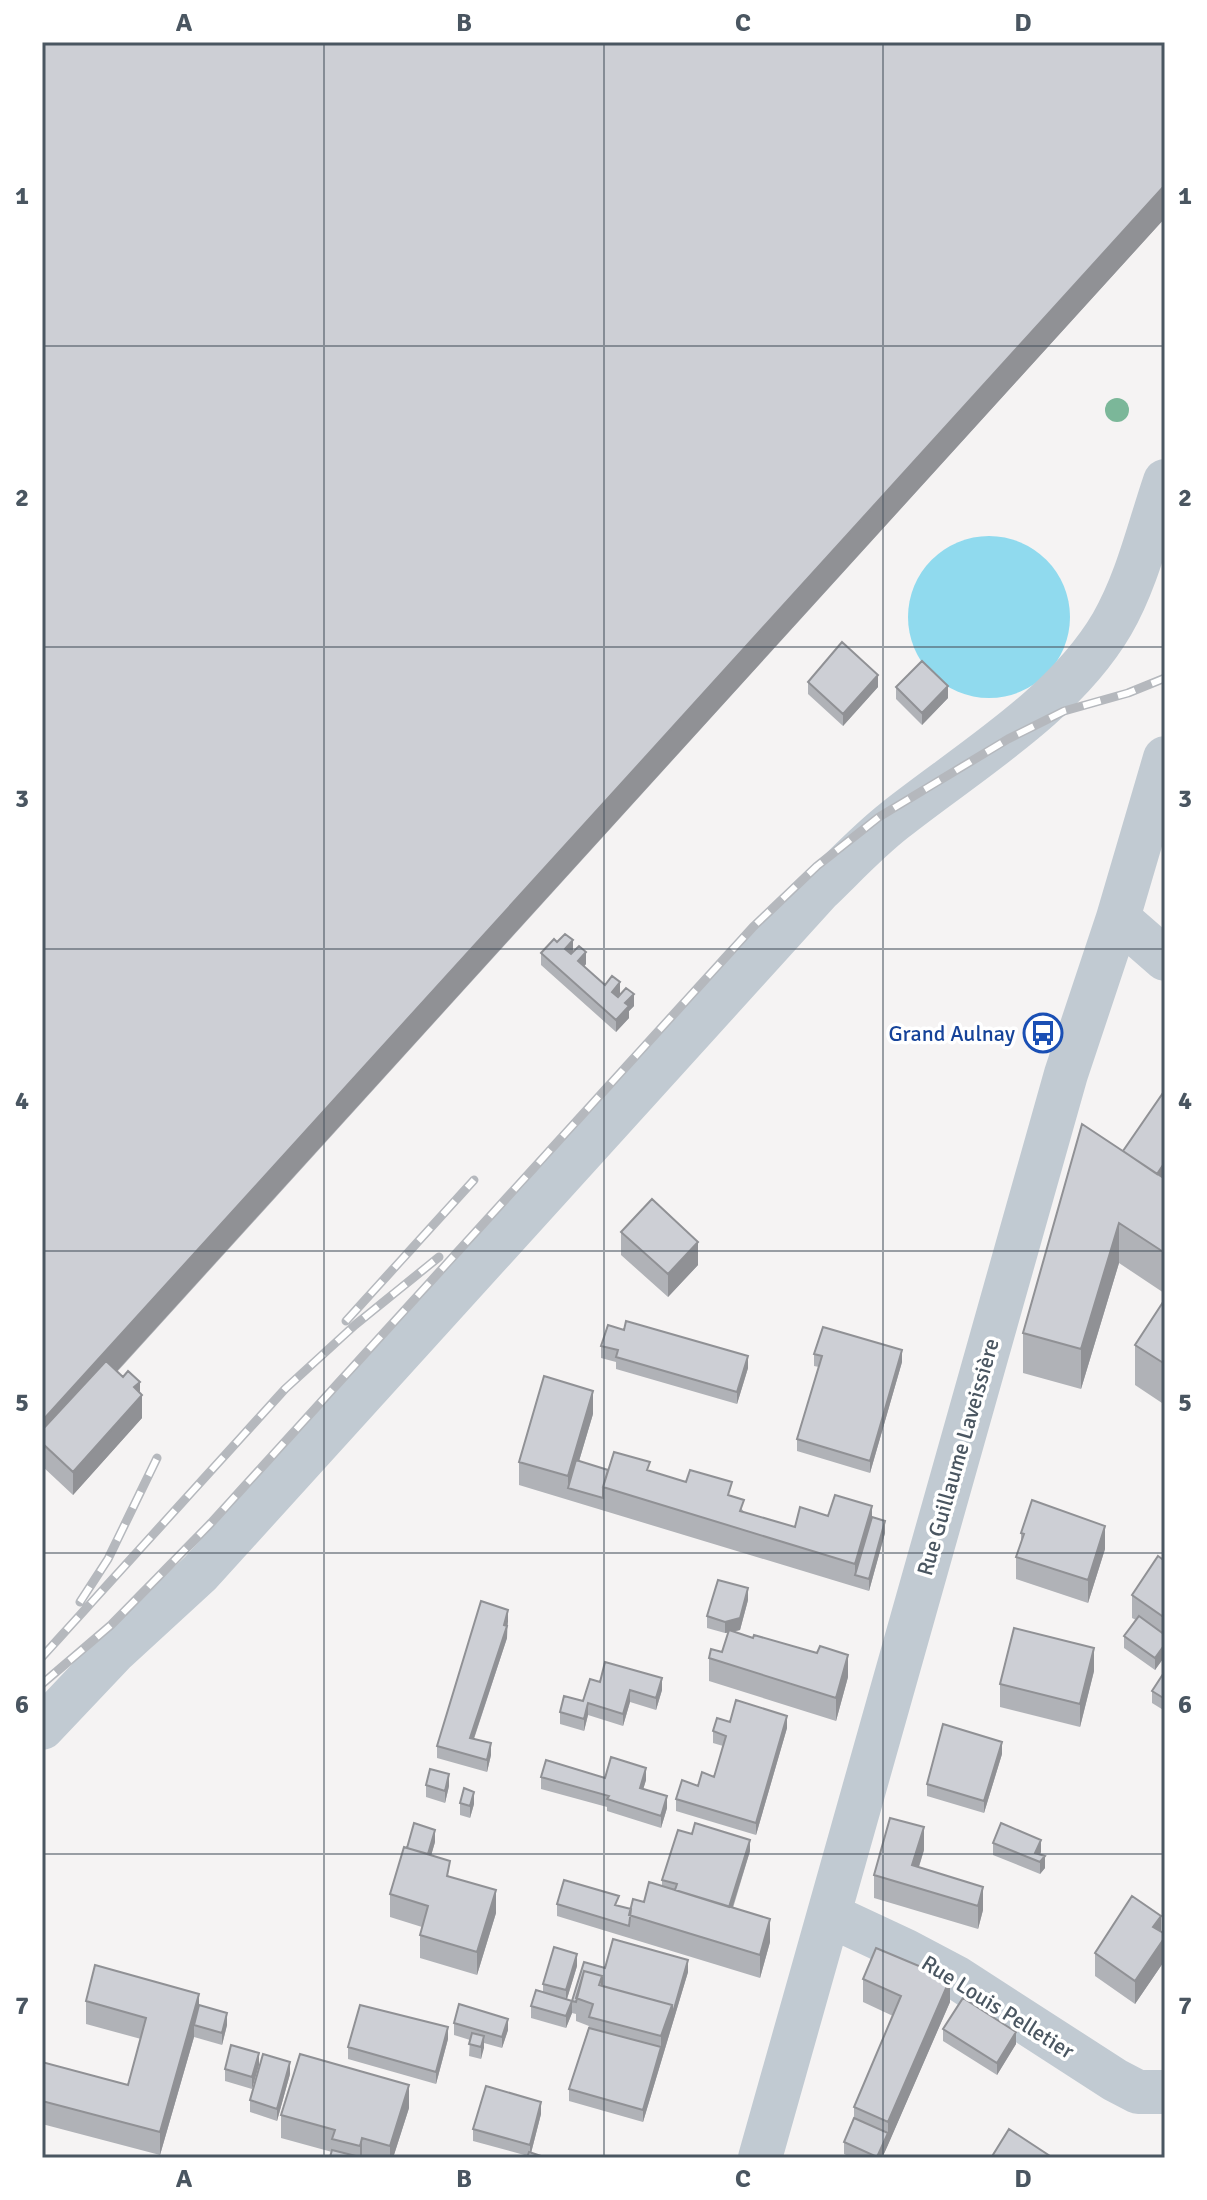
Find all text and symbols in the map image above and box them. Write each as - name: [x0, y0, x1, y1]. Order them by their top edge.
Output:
- text: A: [176, 7, 193, 39]
- text: B: [456, 7, 472, 39]
- text: C: [735, 7, 751, 39]
- text: D: [1014, 7, 1032, 39]
- text: 1: [15, 180, 29, 212]
- text: 1: [1178, 180, 1192, 212]
- text: 2: [15, 482, 29, 514]
- text: 2: [1178, 482, 1192, 514]
- text: 3: [15, 783, 29, 815]
- text: 3: [1178, 783, 1192, 815]
- bus stop icon: Grand Aulnay: [1022, 1012, 1064, 1054]
- place label: Grand Aulnay: [888, 1020, 1016, 1047]
- text: 4: [15, 1085, 29, 1117]
- text: 4: [1178, 1085, 1192, 1117]
- street label: Rue Guillaume Laveissière: [911, 1335, 1005, 1579]
- text: 5: [15, 1387, 29, 1419]
- text: 5: [1178, 1387, 1192, 1419]
- text: 6: [15, 1689, 29, 1721]
- text: 6: [1178, 1689, 1192, 1721]
- street label: Rue Louis Pelletier: [917, 1949, 1079, 2065]
- text: 7: [15, 1990, 29, 2022]
- text: 7: [1178, 1990, 1192, 2022]
- text: A: [176, 2163, 193, 2195]
- text: B: [456, 2163, 472, 2195]
- text: C: [735, 2163, 751, 2195]
- text: D: [1014, 2163, 1032, 2195]

